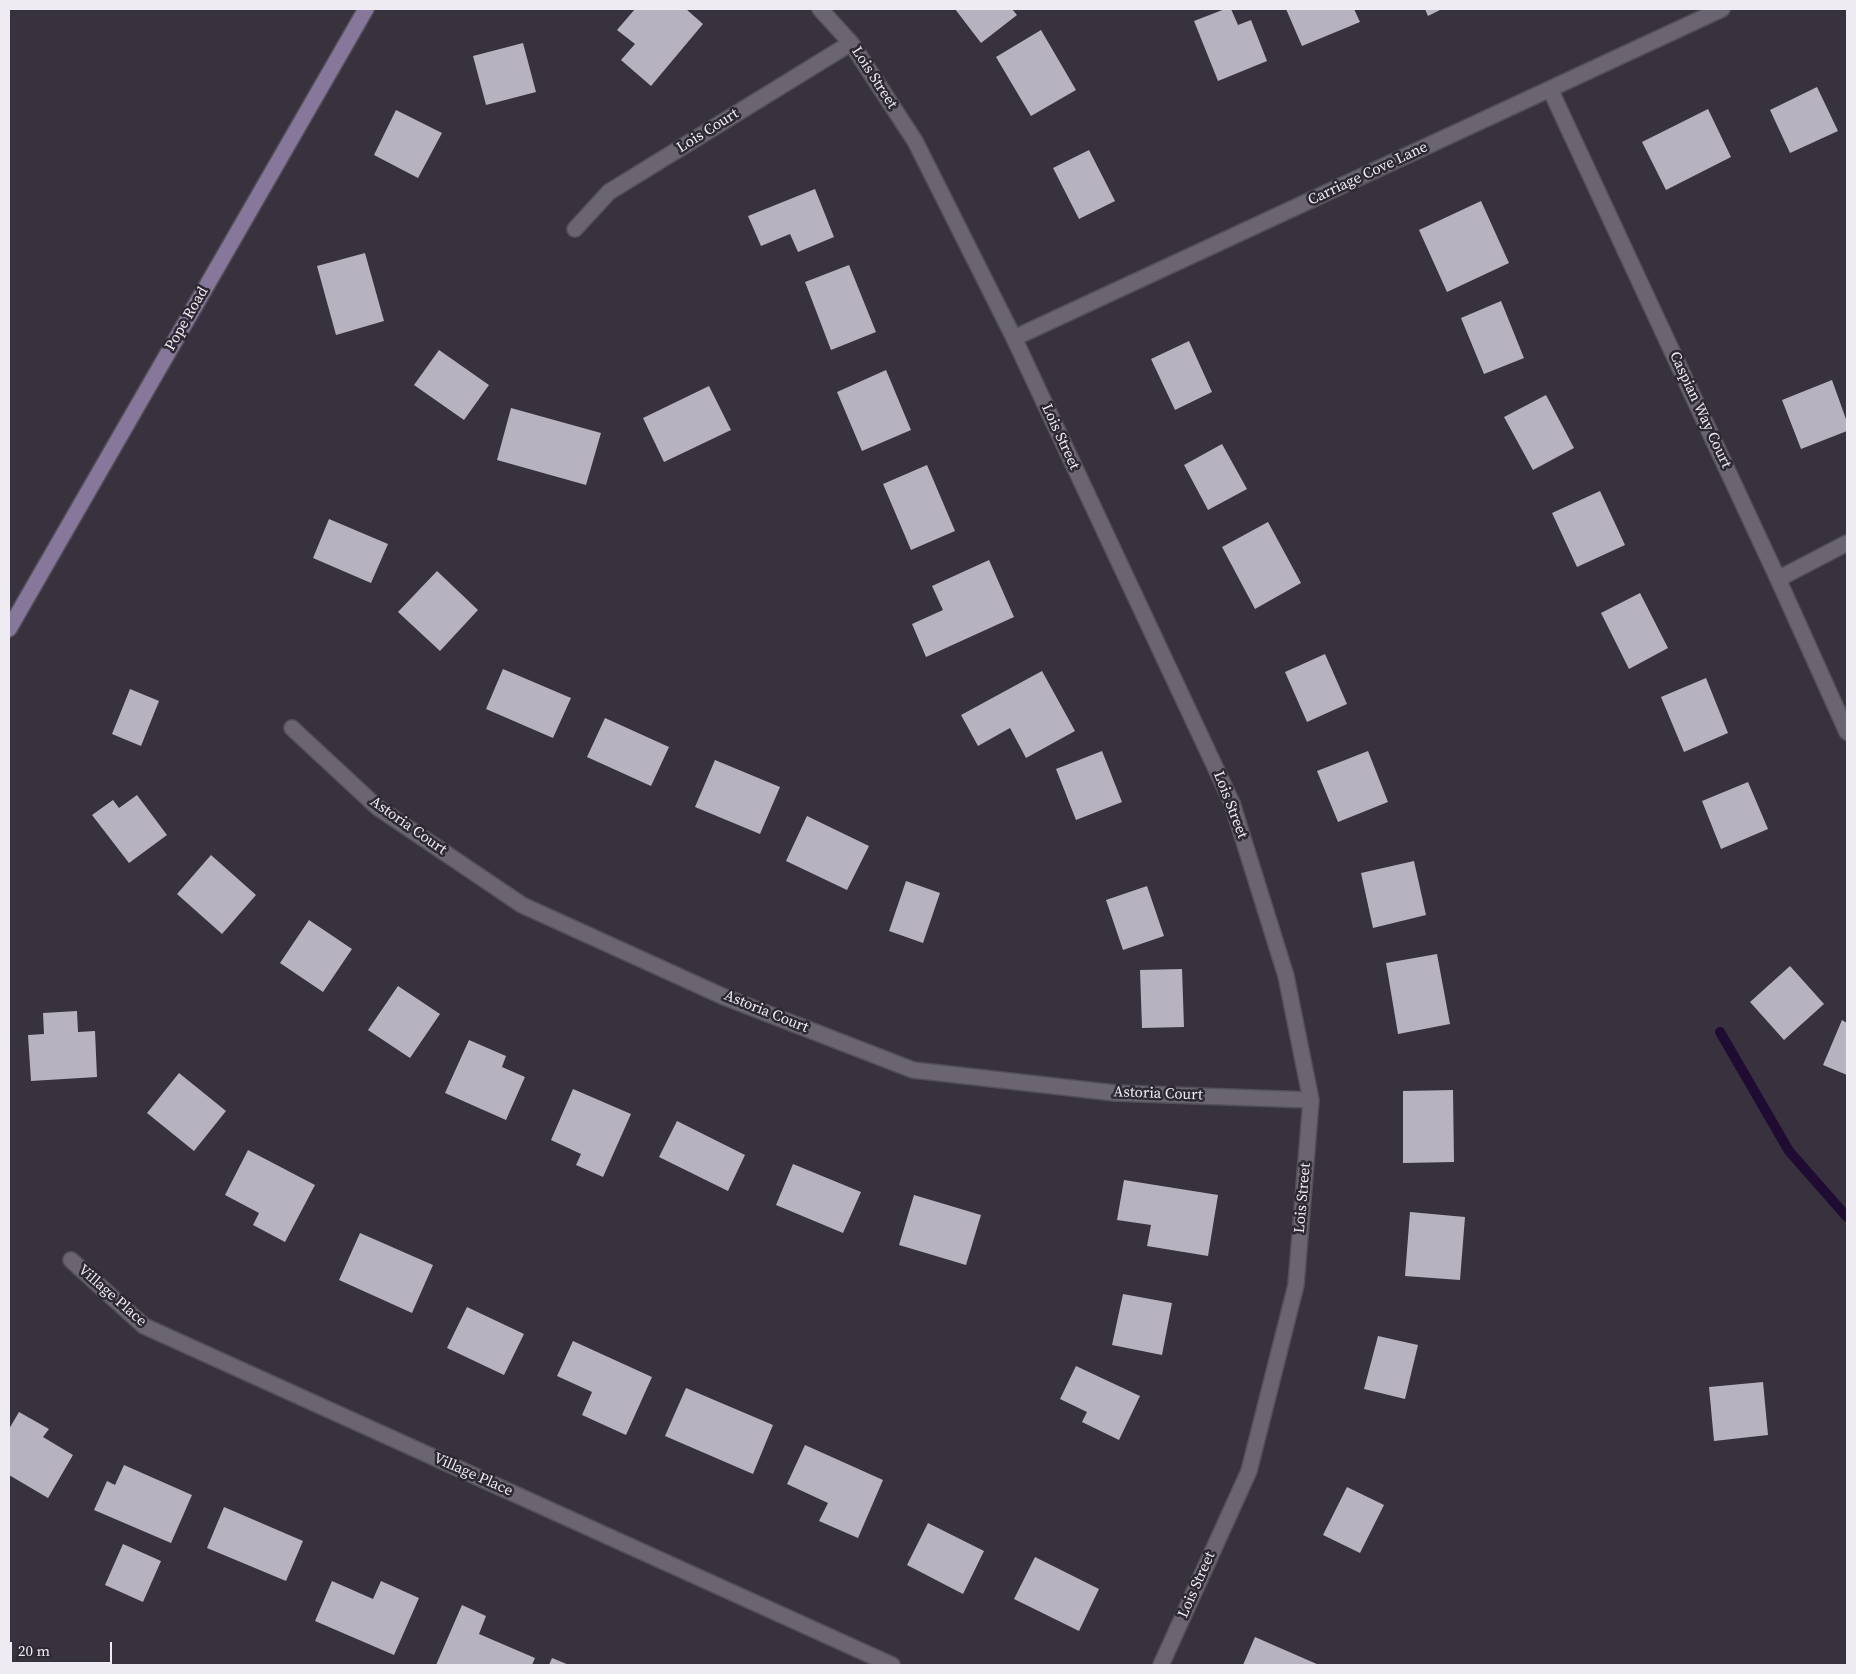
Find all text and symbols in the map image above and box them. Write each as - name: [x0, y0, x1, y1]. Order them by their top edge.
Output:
- street label: Lois Street: [847, 44, 901, 112]
- street label: Lois Court: [674, 105, 742, 157]
- street label: Carriage Cove Lane: [1305, 138, 1431, 210]
- street label: Pope Road: [162, 284, 212, 354]
- street label: Caspian Way Court: [1665, 349, 1735, 471]
- street label: Lois Street: [1037, 401, 1083, 473]
- street label: Lois Street: [1209, 769, 1251, 841]
- street label: Astoria Court: [366, 793, 450, 859]
- street label: Astoria Court: [721, 987, 811, 1037]
- street label: Astoria Court: [1113, 1083, 1203, 1105]
- street label: Lois Street: [1291, 1162, 1315, 1234]
- street label: Village Place: [74, 1261, 150, 1331]
- street label: Village Place: [431, 1450, 515, 1500]
- street label: Lois Street: [1174, 1549, 1220, 1621]
- scale bar: [12, 1632, 115, 1664]
- text: 20 m: [18, 1640, 50, 1661]

